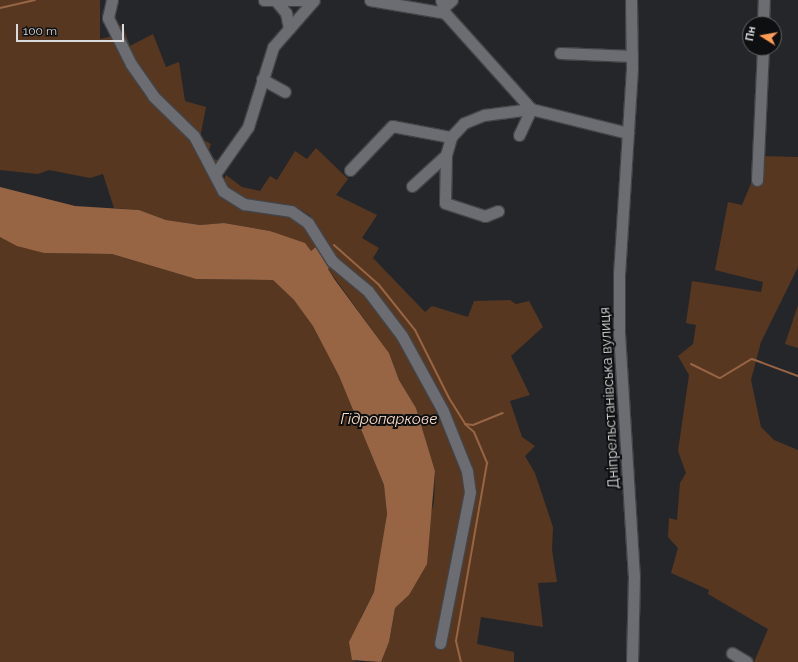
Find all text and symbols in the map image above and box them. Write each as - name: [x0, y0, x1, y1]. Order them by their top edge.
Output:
- scale bar: [18, 16, 126, 42]
- north arrow: [742, 16, 782, 56]
- text: 100 m: [23, 24, 57, 38]
- text: Пн: [743, 25, 758, 42]
- street label: Дніпрельстанівська вулиця: [596, 307, 622, 489]
- water label: Гідропаркове: [340, 411, 438, 429]

